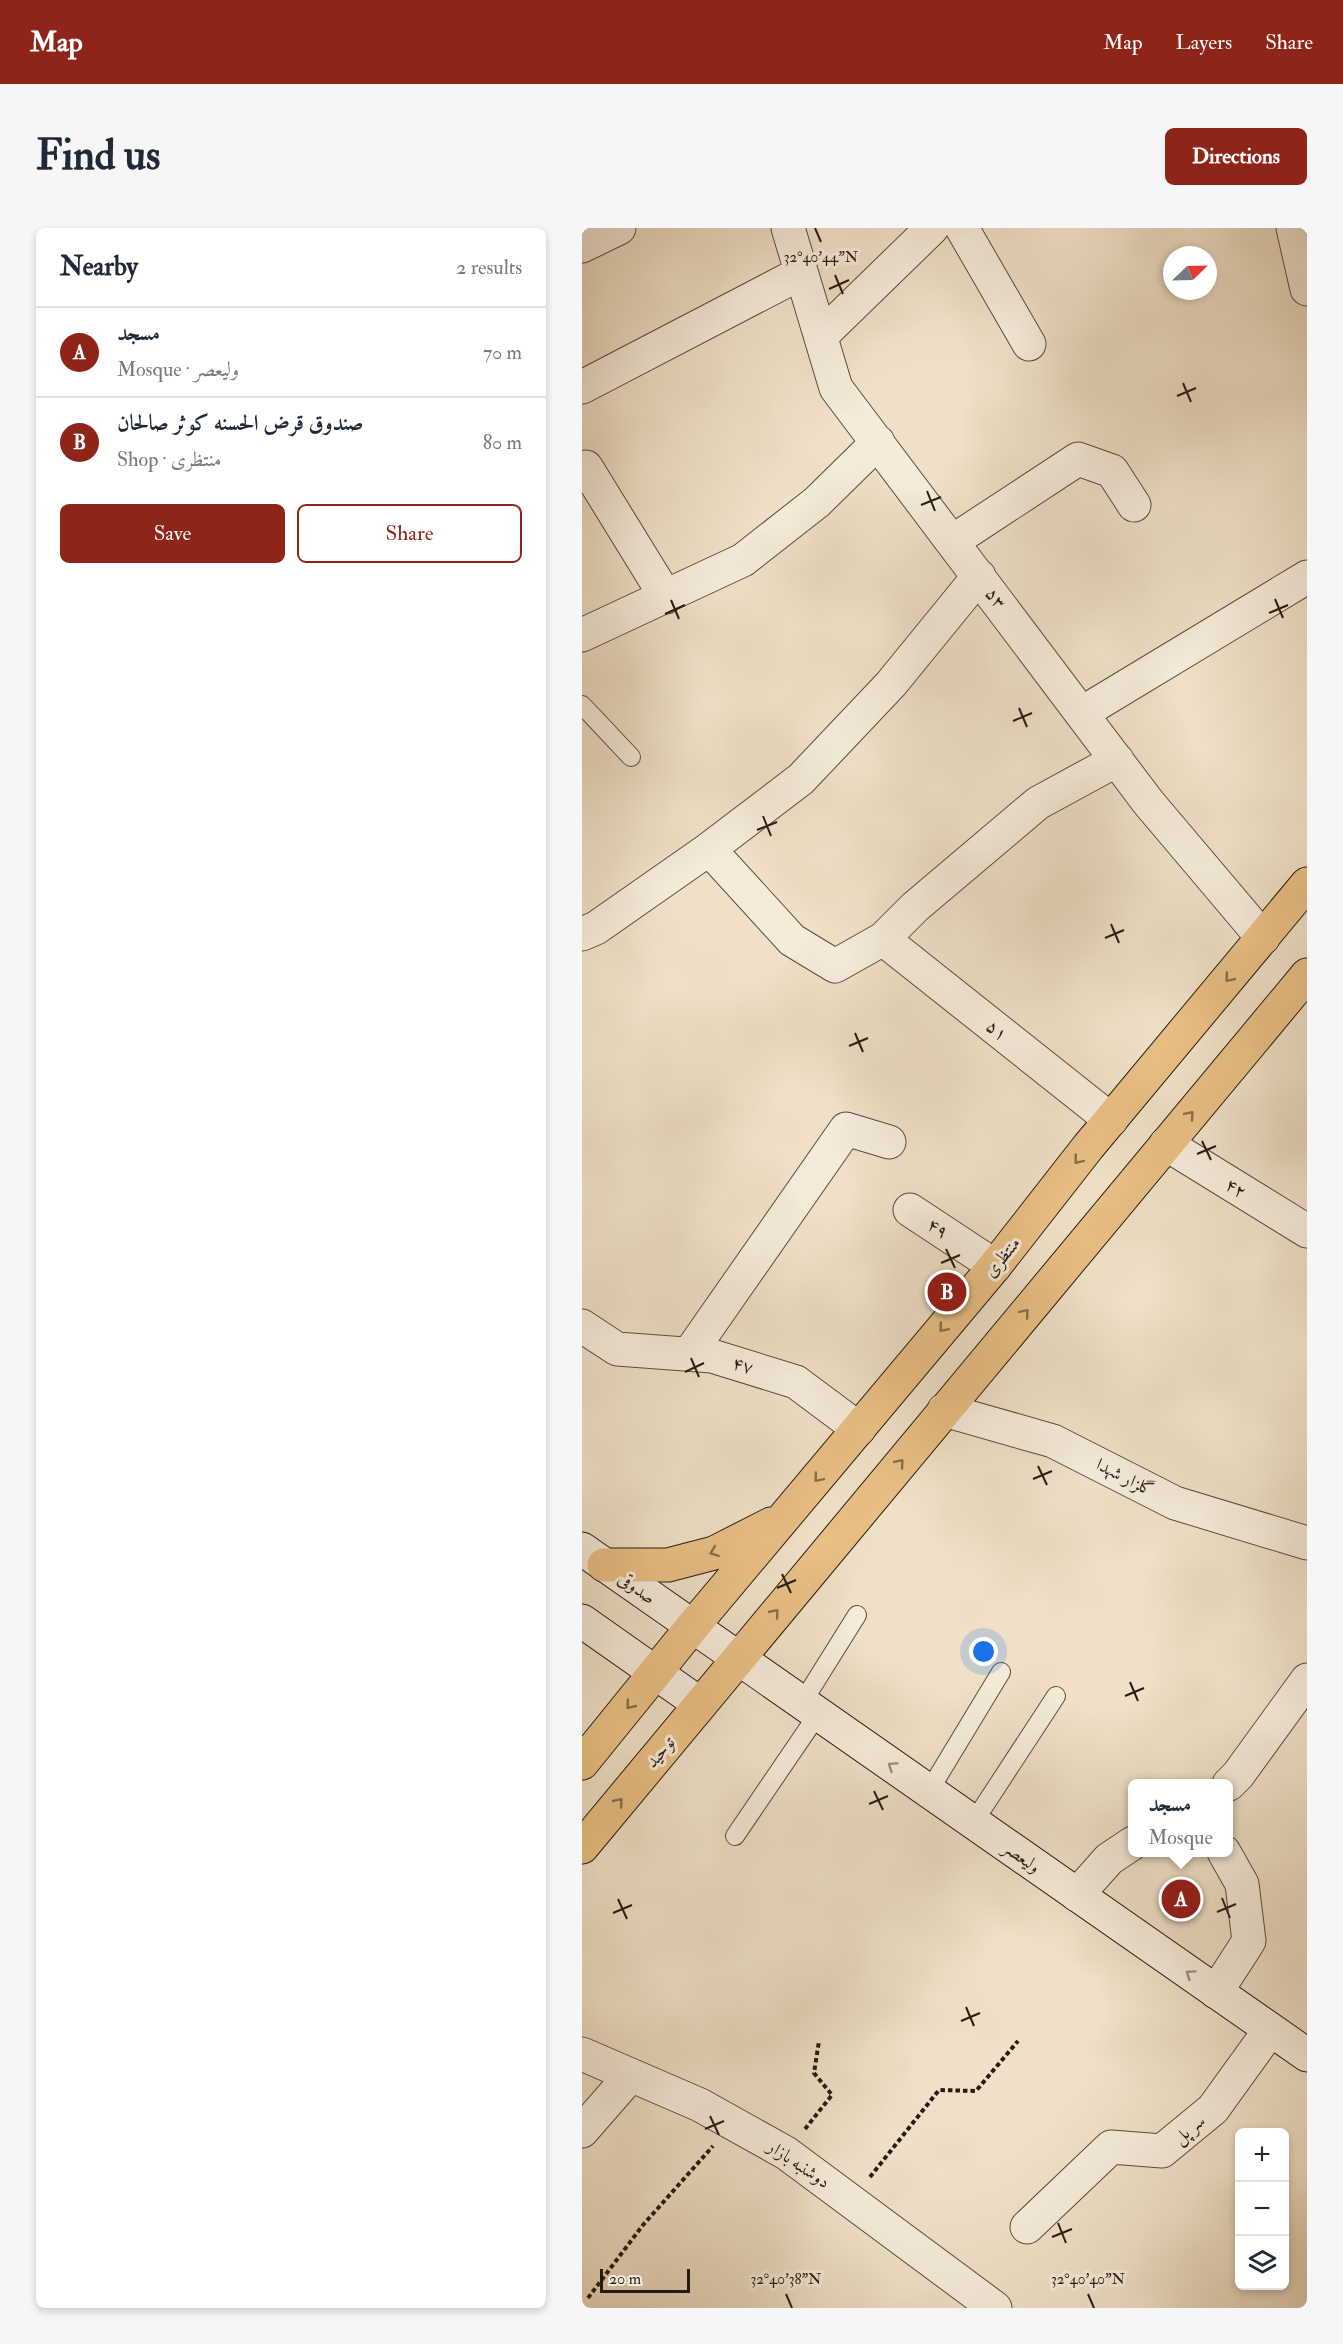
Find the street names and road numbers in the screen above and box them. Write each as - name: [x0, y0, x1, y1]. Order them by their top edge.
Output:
- street label: ۵۳: [980, 583, 1011, 614]
- street label: ۵۱: [981, 1015, 1012, 1046]
- street label: ۴۲: [1221, 1173, 1251, 1204]
- street label: ۴۹: [923, 1213, 953, 1244]
- street label: منتظری: [979, 1232, 1026, 1282]
- street label: ۴۷: [729, 1351, 756, 1380]
- street label: گلزار شهدا: [1092, 1453, 1158, 1502]
- street label: صدوقی: [613, 1567, 660, 1610]
- street label: توحید: [641, 1731, 681, 1773]
- street label: ولیعصر: [997, 1835, 1045, 1878]
- street label: سر پل: [1168, 2109, 1211, 2150]
- street label: دوشنبه بازار: [761, 2134, 834, 2194]

